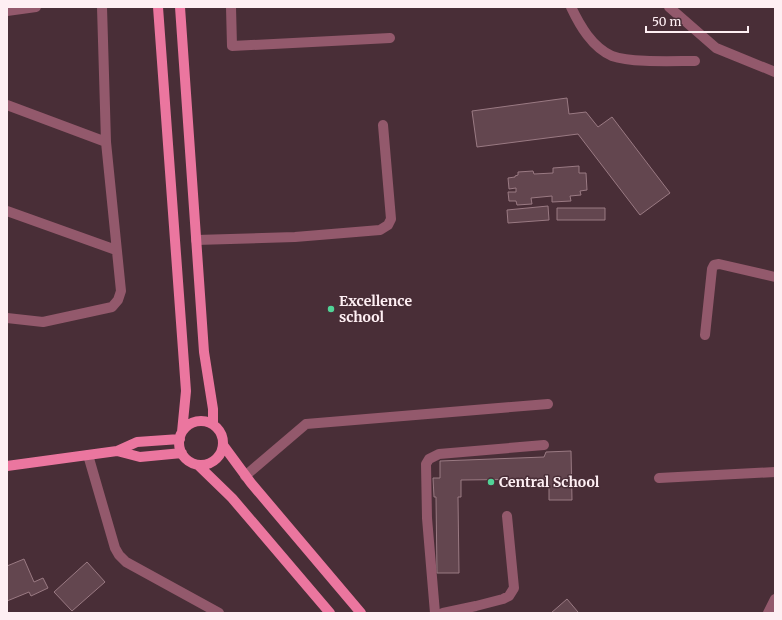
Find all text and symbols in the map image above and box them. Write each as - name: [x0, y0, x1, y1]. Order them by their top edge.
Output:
- scale bar: [646, 8, 748, 34]
- text: 50 m: [652, 14, 681, 29]
- place label: Excellence school: [339, 292, 412, 326]
- marker: Excellence school: [326, 304, 336, 314]
- place label: Central School: [499, 473, 600, 491]
- marker: Central School: [486, 477, 496, 487]

